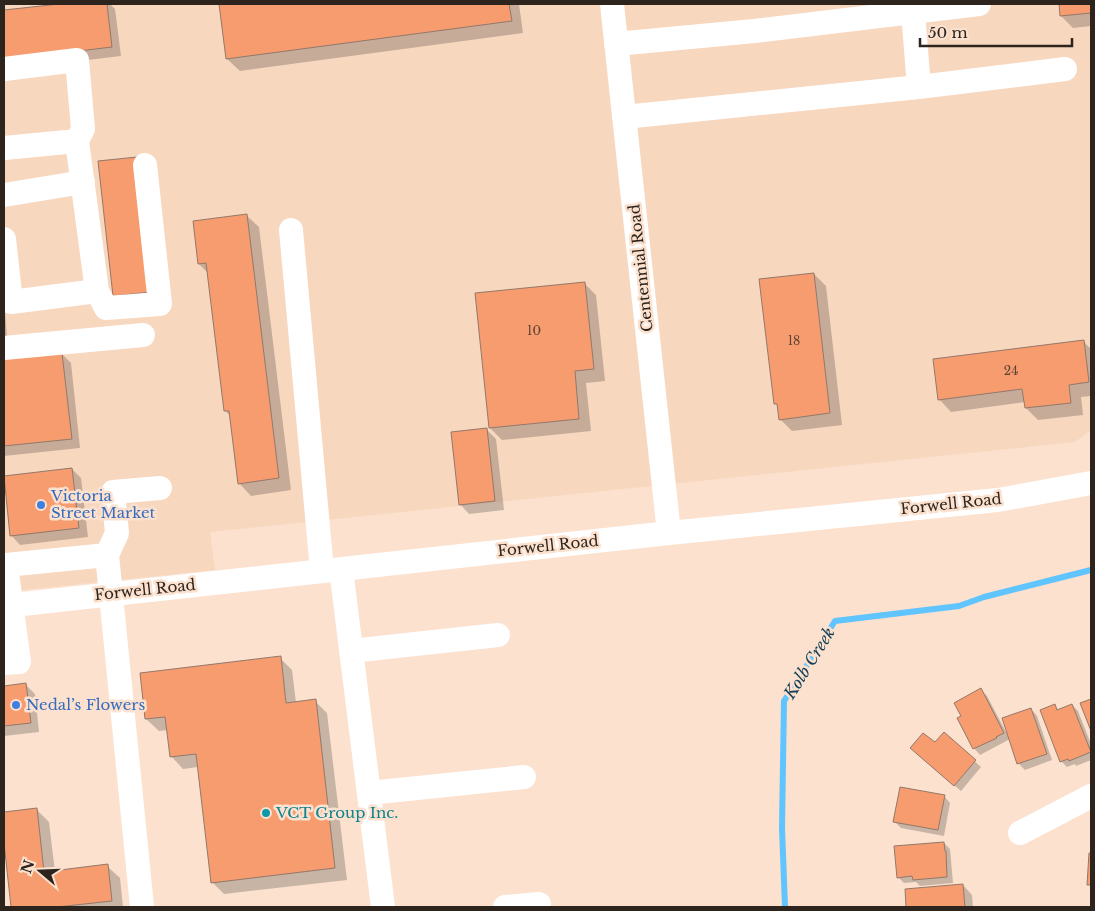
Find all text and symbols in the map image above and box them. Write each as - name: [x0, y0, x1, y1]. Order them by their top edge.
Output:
- scale bar: [920, 15, 1072, 47]
- text: 50 m: [928, 23, 968, 42]
- street label: Centennial Road: [624, 203, 657, 333]
- house number: 10: [527, 323, 541, 338]
- house number: 18: [788, 333, 800, 348]
- house number: 24: [1004, 363, 1018, 378]
- place label: Victoria Street Market: [50, 486, 156, 522]
- street label: Forwell Road: [899, 489, 1002, 518]
- marker: Victoria Street Market: [35, 499, 47, 511]
- street label: Forwell Road: [496, 531, 599, 560]
- street label: Forwell Road: [93, 575, 196, 604]
- water label: Kolb Creek: [779, 624, 839, 703]
- place label: Nedal’s Flowers: [26, 695, 145, 714]
- marker: Nedal’s Flowers: [10, 699, 22, 711]
- place label: VCT Group Inc.: [275, 803, 398, 822]
- marker: VCT Group Inc.: [260, 807, 272, 819]
- north arrow: [15, 846, 65, 896]
- text: N: [17, 858, 38, 876]

